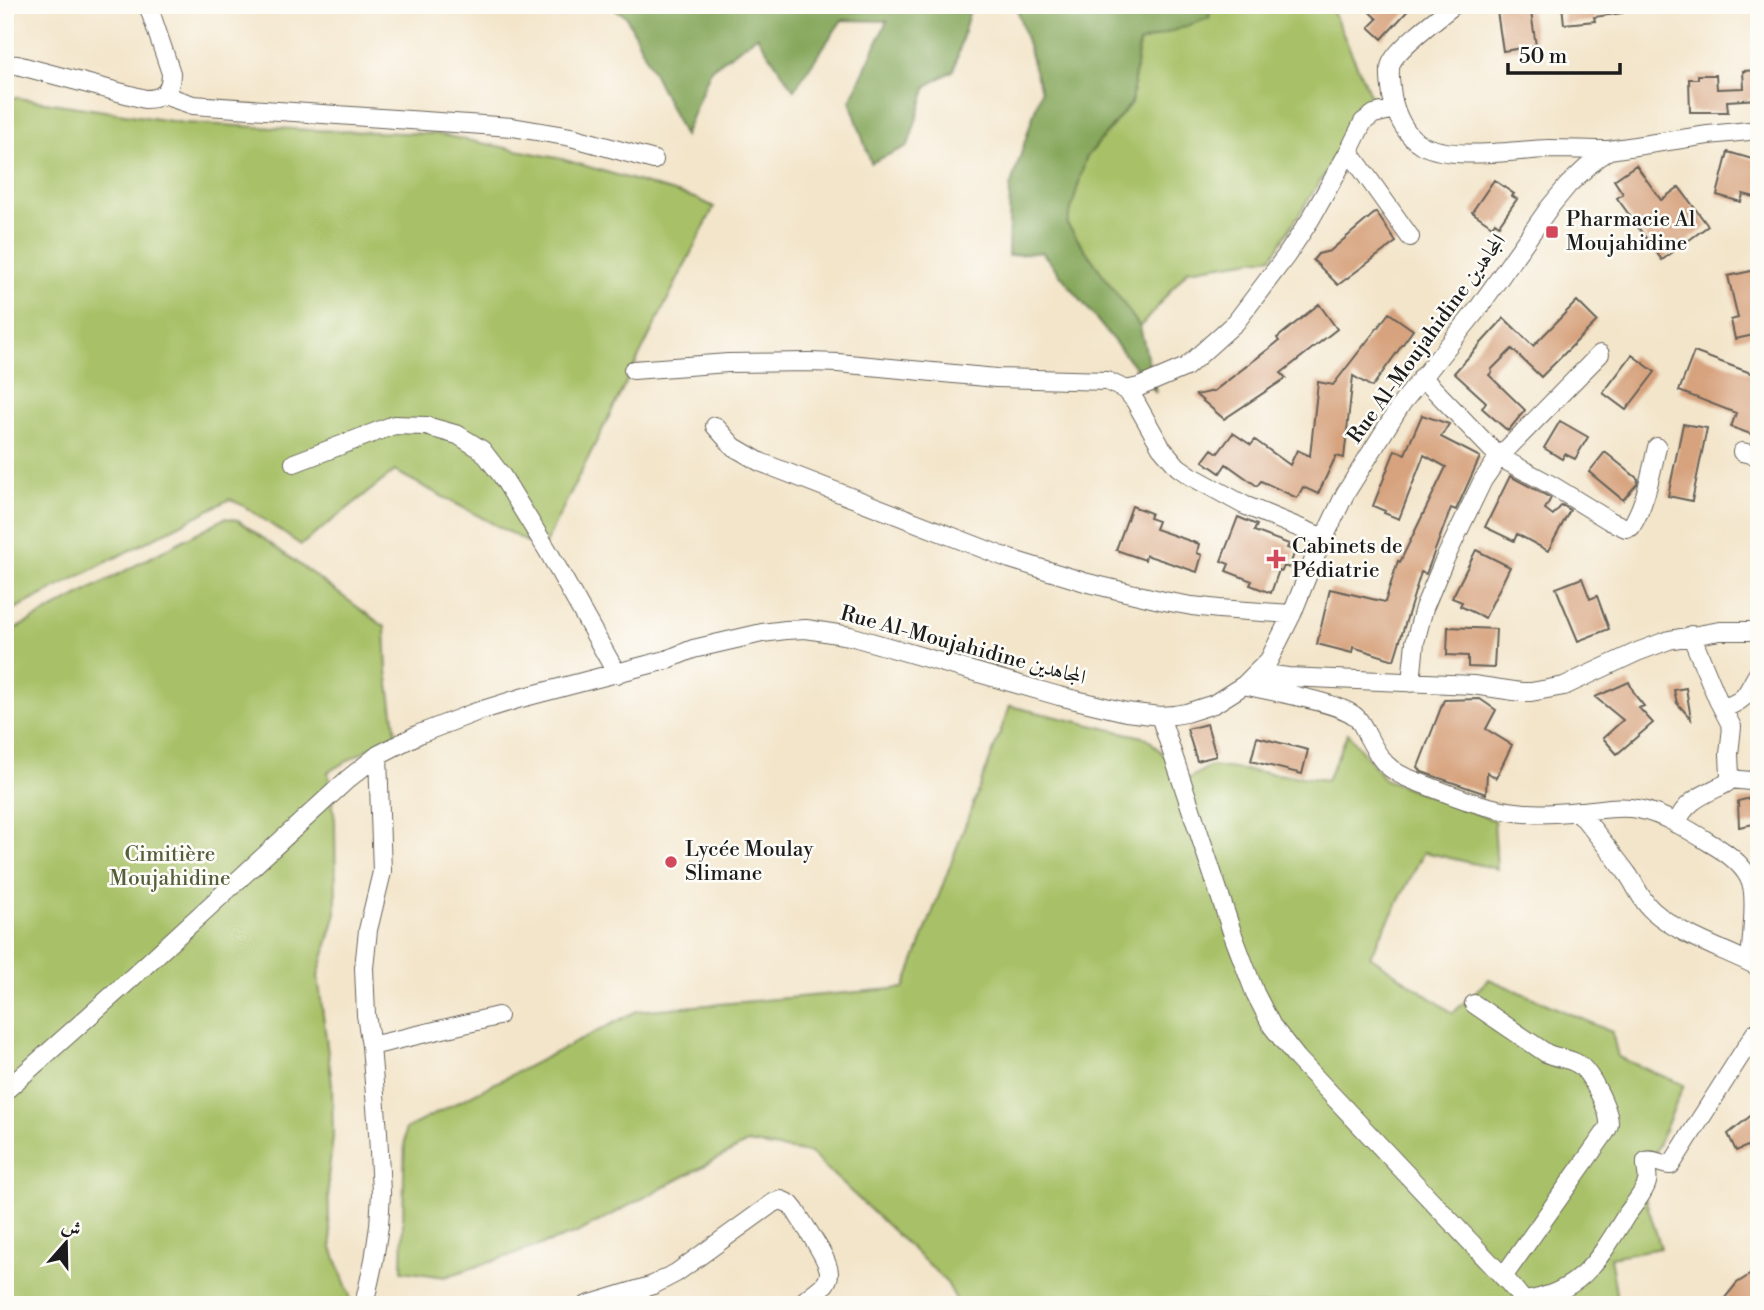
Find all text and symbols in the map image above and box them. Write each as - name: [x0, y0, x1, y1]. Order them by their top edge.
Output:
- scale bar: [1508, 32, 1620, 76]
- text: 50 m: [1519, 44, 1567, 70]
- place label: Pharmacie Al Moujahidine: [1566, 207, 1695, 257]
- marker: Pharmacie Al Moujahidine: [1544, 224, 1560, 240]
- street label: Rue Al-Moujahidine المجاهدين: [1342, 229, 1512, 449]
- place label: Cabinets de Pédiatrie: [1292, 534, 1403, 584]
- marker: Cabinets de Pédiatrie: [1266, 549, 1286, 569]
- street label: Rue Al-Moujahidine المجاهدين: [838, 601, 1088, 691]
- place label: Lycée Moulay Slimane: [685, 837, 814, 887]
- park label: Cimitière Moujahidine: [109, 842, 231, 892]
- marker: Lycée Moulay Slimane: [663, 854, 679, 870]
- north arrow: [32, 1208, 102, 1278]
- text: ش: [59, 1213, 84, 1242]

